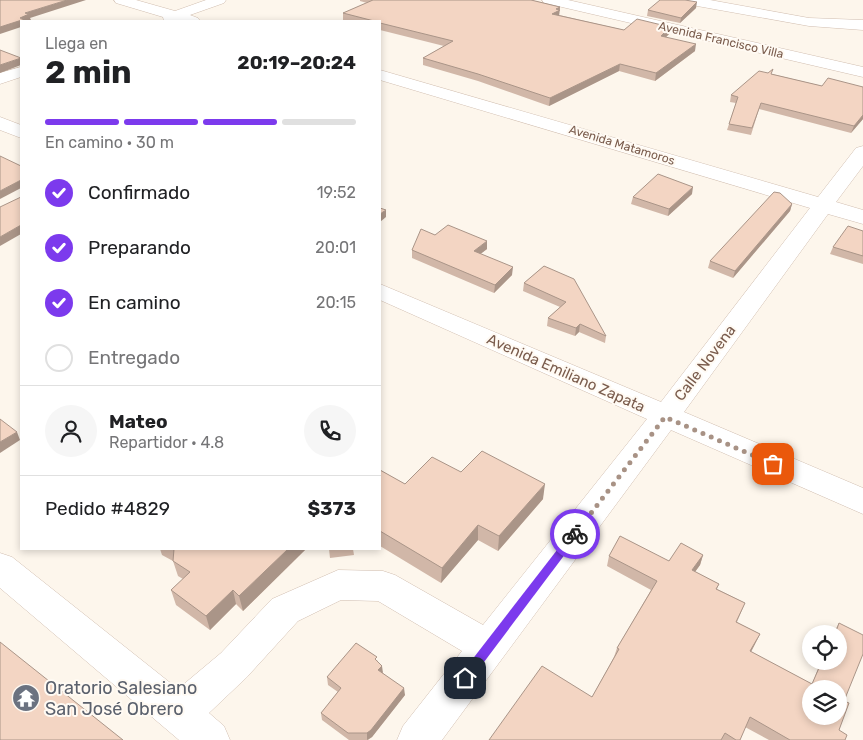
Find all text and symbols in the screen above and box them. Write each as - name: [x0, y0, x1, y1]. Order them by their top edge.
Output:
- street label: Avenida Francisco Villa: [657, 19, 785, 61]
- text: Llega en: [45, 34, 108, 53]
- text: 20:19–20:24: [237, 51, 356, 74]
- text: 2 min: [45, 53, 132, 91]
- street label: Avenida Matamoros: [567, 122, 677, 168]
- text: En camino · 30 m: [45, 133, 174, 152]
- icon: check: [45, 179, 73, 207]
- text: Confirmado: [88, 181, 190, 204]
- text: 19:52: [317, 183, 356, 202]
- icon: check: [45, 234, 73, 262]
- text: Preparando: [88, 236, 191, 259]
- text: 20:01: [315, 238, 356, 257]
- icon: check: [45, 289, 73, 317]
- text: En camino: [88, 291, 181, 314]
- text: 20:15: [316, 293, 356, 312]
- street label: Calle Novena: [671, 322, 739, 404]
- street label: Avenida Emiliano Zapata: [484, 330, 648, 416]
- text: Entregado: [88, 346, 180, 369]
- button: person: [45, 405, 97, 457]
- button: phone: [304, 405, 356, 457]
- text: Mateo: [109, 410, 168, 433]
- text: Repartidor · 4.8: [109, 433, 224, 452]
- pin: [752, 443, 794, 485]
- icon: bag: [759, 450, 787, 478]
- text: Pedido #4829: [45, 497, 170, 520]
- text: $373: [307, 497, 356, 520]
- courier: [550, 509, 600, 559]
- icon: bike: [561, 520, 589, 548]
- map controls: [802, 625, 847, 725]
- button: locate: [802, 625, 847, 670]
- pin: [444, 657, 486, 699]
- icon: home: [451, 664, 479, 692]
- place label: Oratorio Salesiano San José Obrero: [45, 677, 197, 720]
- button: layers: [802, 680, 847, 725]
- temple icon: Oratorio Salesiano San José Obrero: [11, 683, 41, 713]

